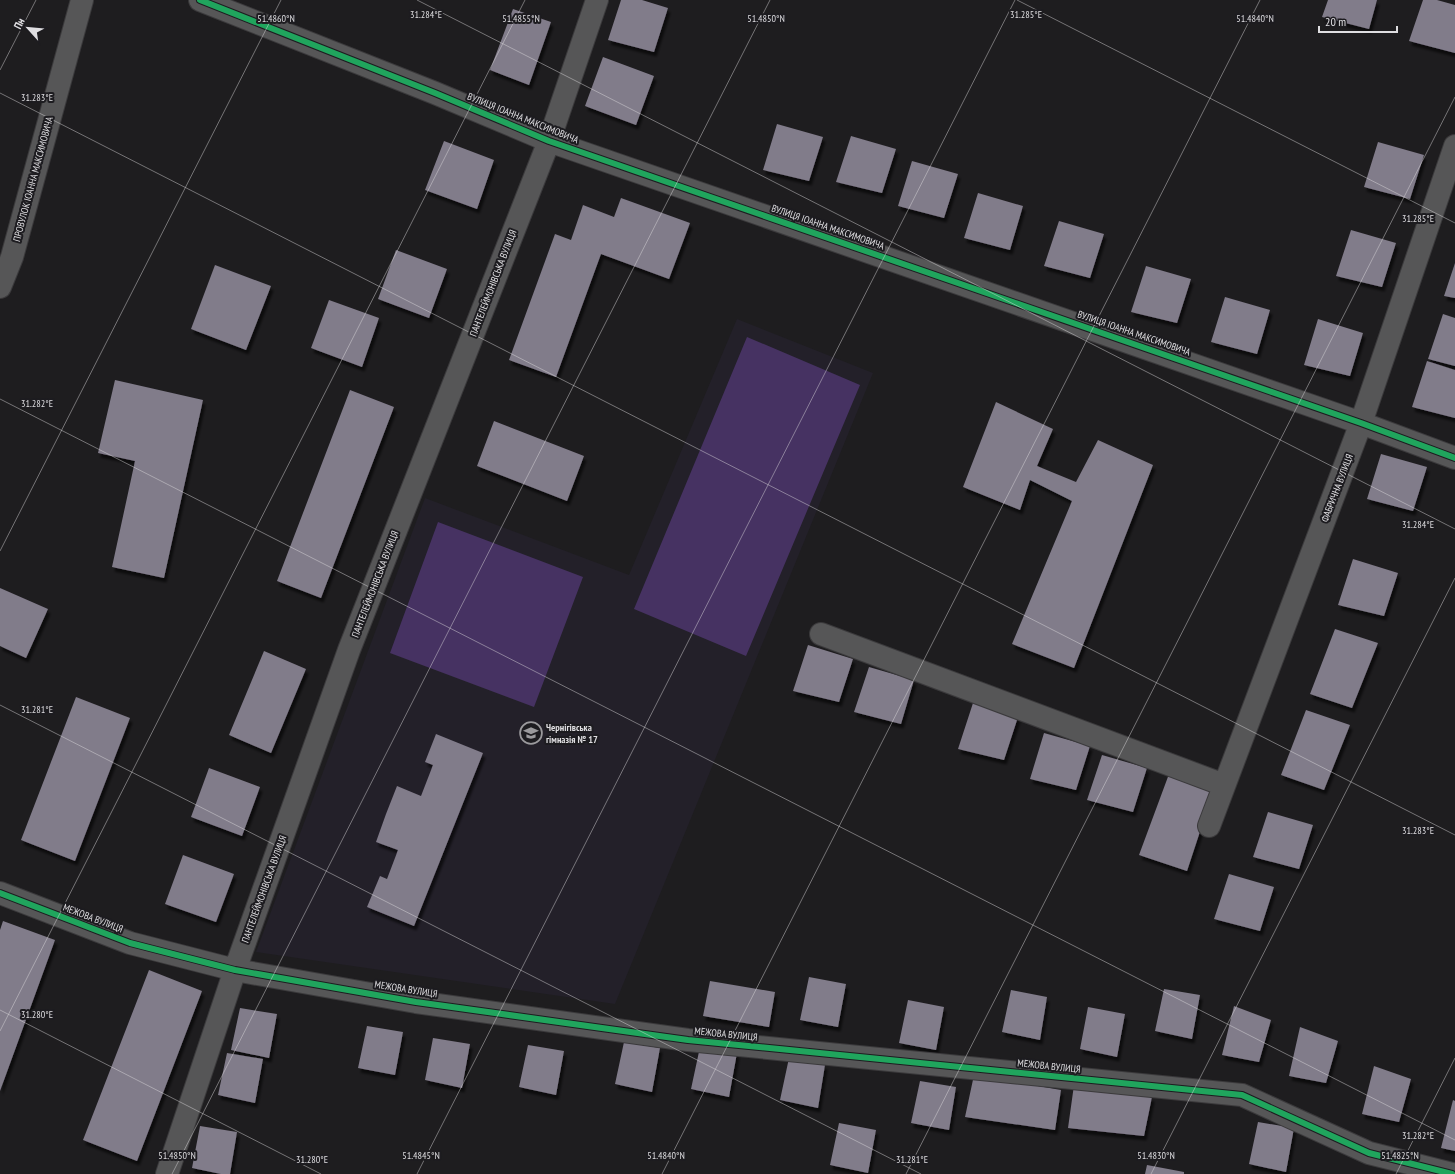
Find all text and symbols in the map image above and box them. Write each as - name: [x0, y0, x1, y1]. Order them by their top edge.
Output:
- north arrow: [8, 8, 48, 48]
- text: 31.284°E: [410, 8, 442, 21]
- text: 31.285°E: [1010, 8, 1042, 21]
- scale bar: [1319, 8, 1397, 34]
- text: 51.4860°N: [257, 12, 295, 25]
- text: 51.4855°N: [502, 12, 540, 25]
- text: 51.4850°N: [747, 12, 785, 25]
- text: 51.4840°N: [1236, 12, 1274, 25]
- text: 20 m: [1325, 14, 1346, 29]
- text: Пн: [10, 15, 28, 31]
- street label: ВУЛИЦЯ ІОАННА МАКСИМОВИЧА: [465, 90, 581, 146]
- text: 31.283°E: [21, 91, 53, 104]
- street label: ПРОВУЛОК ІОАННА МАКСИМОВИЧА: [10, 115, 56, 243]
- street label: ВУЛИЦЯ ІОАННА МАКСИМОВИЧА: [770, 202, 887, 253]
- text: 31.285°E: [1402, 212, 1434, 225]
- street label: ПАНТЕЛЕЙМОНІВСЬКА ВУЛИЦЯ: [467, 228, 519, 338]
- street label: ВУЛИЦЯ ІОАННА МАКСИМОВИЧА: [1076, 308, 1193, 359]
- text: 31.282°E: [21, 397, 53, 410]
- street label: ФАБРИЧНА ВУЛИЦЯ: [1318, 452, 1356, 524]
- text: 31.284°E: [1402, 518, 1434, 531]
- street label: ПАНТЕЛЕЙМОНІВСЬКА ВУЛИЦЯ: [349, 529, 401, 639]
- text: 31.281°E: [21, 703, 53, 716]
- school or university icon: Чернігівська гімназія № 17: [518, 720, 544, 746]
- place label: Чернігівська гімназія № 17: [546, 721, 598, 746]
- text: 31.283°E: [1402, 824, 1434, 837]
- street label: ПАНТЕЛЕЙМОНІВСЬКА ВУЛИЦЯ: [239, 834, 289, 944]
- street label: МЕЖОВА ВУЛИЦЯ: [61, 901, 125, 935]
- street label: МЕЖОВА ВУЛИЦЯ: [374, 978, 438, 1000]
- text: 31.280°E: [21, 1008, 53, 1021]
- street label: МЕЖОВА ВУЛИЦЯ: [694, 1024, 758, 1044]
- street label: МЕЖОВА ВУЛИЦЯ: [1017, 1056, 1081, 1076]
- text: 31.282°E: [1402, 1129, 1434, 1142]
- text: 51.4850°N: [158, 1149, 196, 1162]
- text: 51.4845°N: [402, 1149, 440, 1162]
- text: 51.4840°N: [647, 1149, 685, 1162]
- text: 51.4830°N: [1137, 1149, 1175, 1162]
- text: 51.4825°N: [1381, 1149, 1419, 1162]
- text: 31.280°E: [296, 1153, 328, 1166]
- text: 31.281°E: [896, 1153, 928, 1166]

